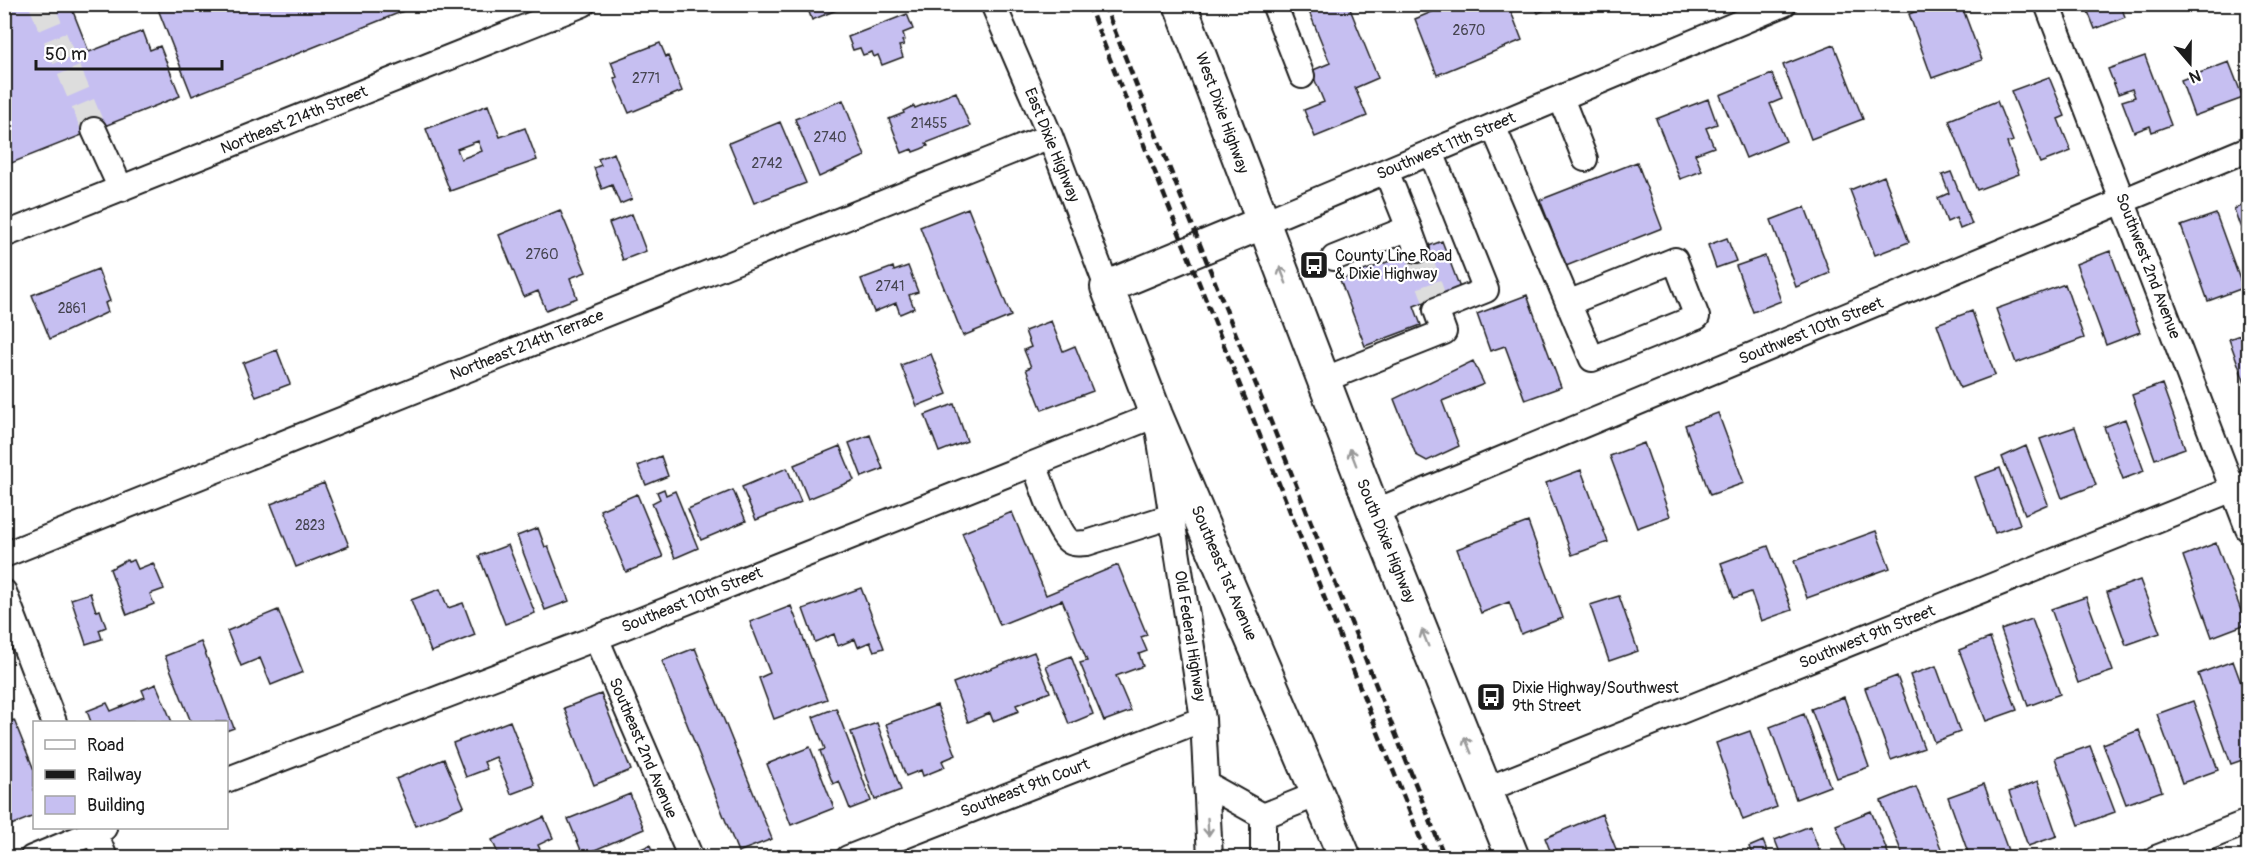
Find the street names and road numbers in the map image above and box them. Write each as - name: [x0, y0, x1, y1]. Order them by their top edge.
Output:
- street label: West Dixie Highway: [1191, 50, 1253, 176]
- street label: Northeast 214th Street: [218, 81, 371, 159]
- street label: East Dixie Highway: [1020, 85, 1084, 205]
- street label: Southwest 11th Street: [1374, 107, 1519, 184]
- street label: Southwest 2nd Avenue: [2111, 190, 2185, 342]
- street label: Southwest 10th Street: [1736, 293, 1886, 369]
- street label: Northeast 214th Terrace: [447, 305, 607, 385]
- street label: South Dixie Highway: [1352, 476, 1420, 606]
- street label: Southeast 1st Avenue: [1186, 502, 1262, 644]
- street label: Southeast 10th Street: [619, 562, 766, 637]
- street label: Old Federal Highway: [1170, 569, 1210, 703]
- street label: Southwest 9th Street: [1796, 600, 1938, 673]
- street label: Southeast 2nd Avenue: [604, 675, 682, 821]
- street label: Southeast 9th Court: [958, 754, 1093, 822]

